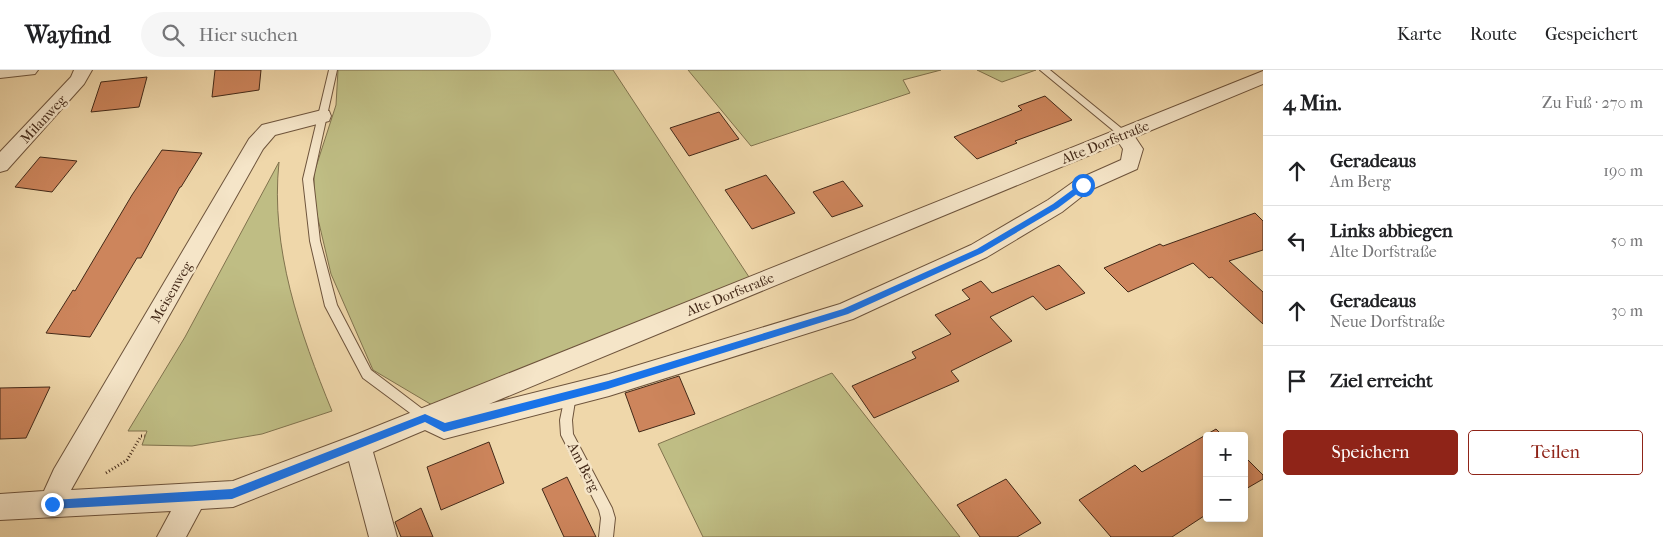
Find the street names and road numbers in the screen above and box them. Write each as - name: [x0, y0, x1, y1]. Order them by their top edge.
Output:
- street label: Milanweg: [17, 91, 70, 147]
- street label: Alte Dorfstraße: [1058, 117, 1152, 168]
- street label: Meisenweg: [147, 258, 196, 326]
- street label: Alte Dorfstraße: [683, 269, 777, 320]
- street label: Am Berg: [563, 439, 603, 495]

